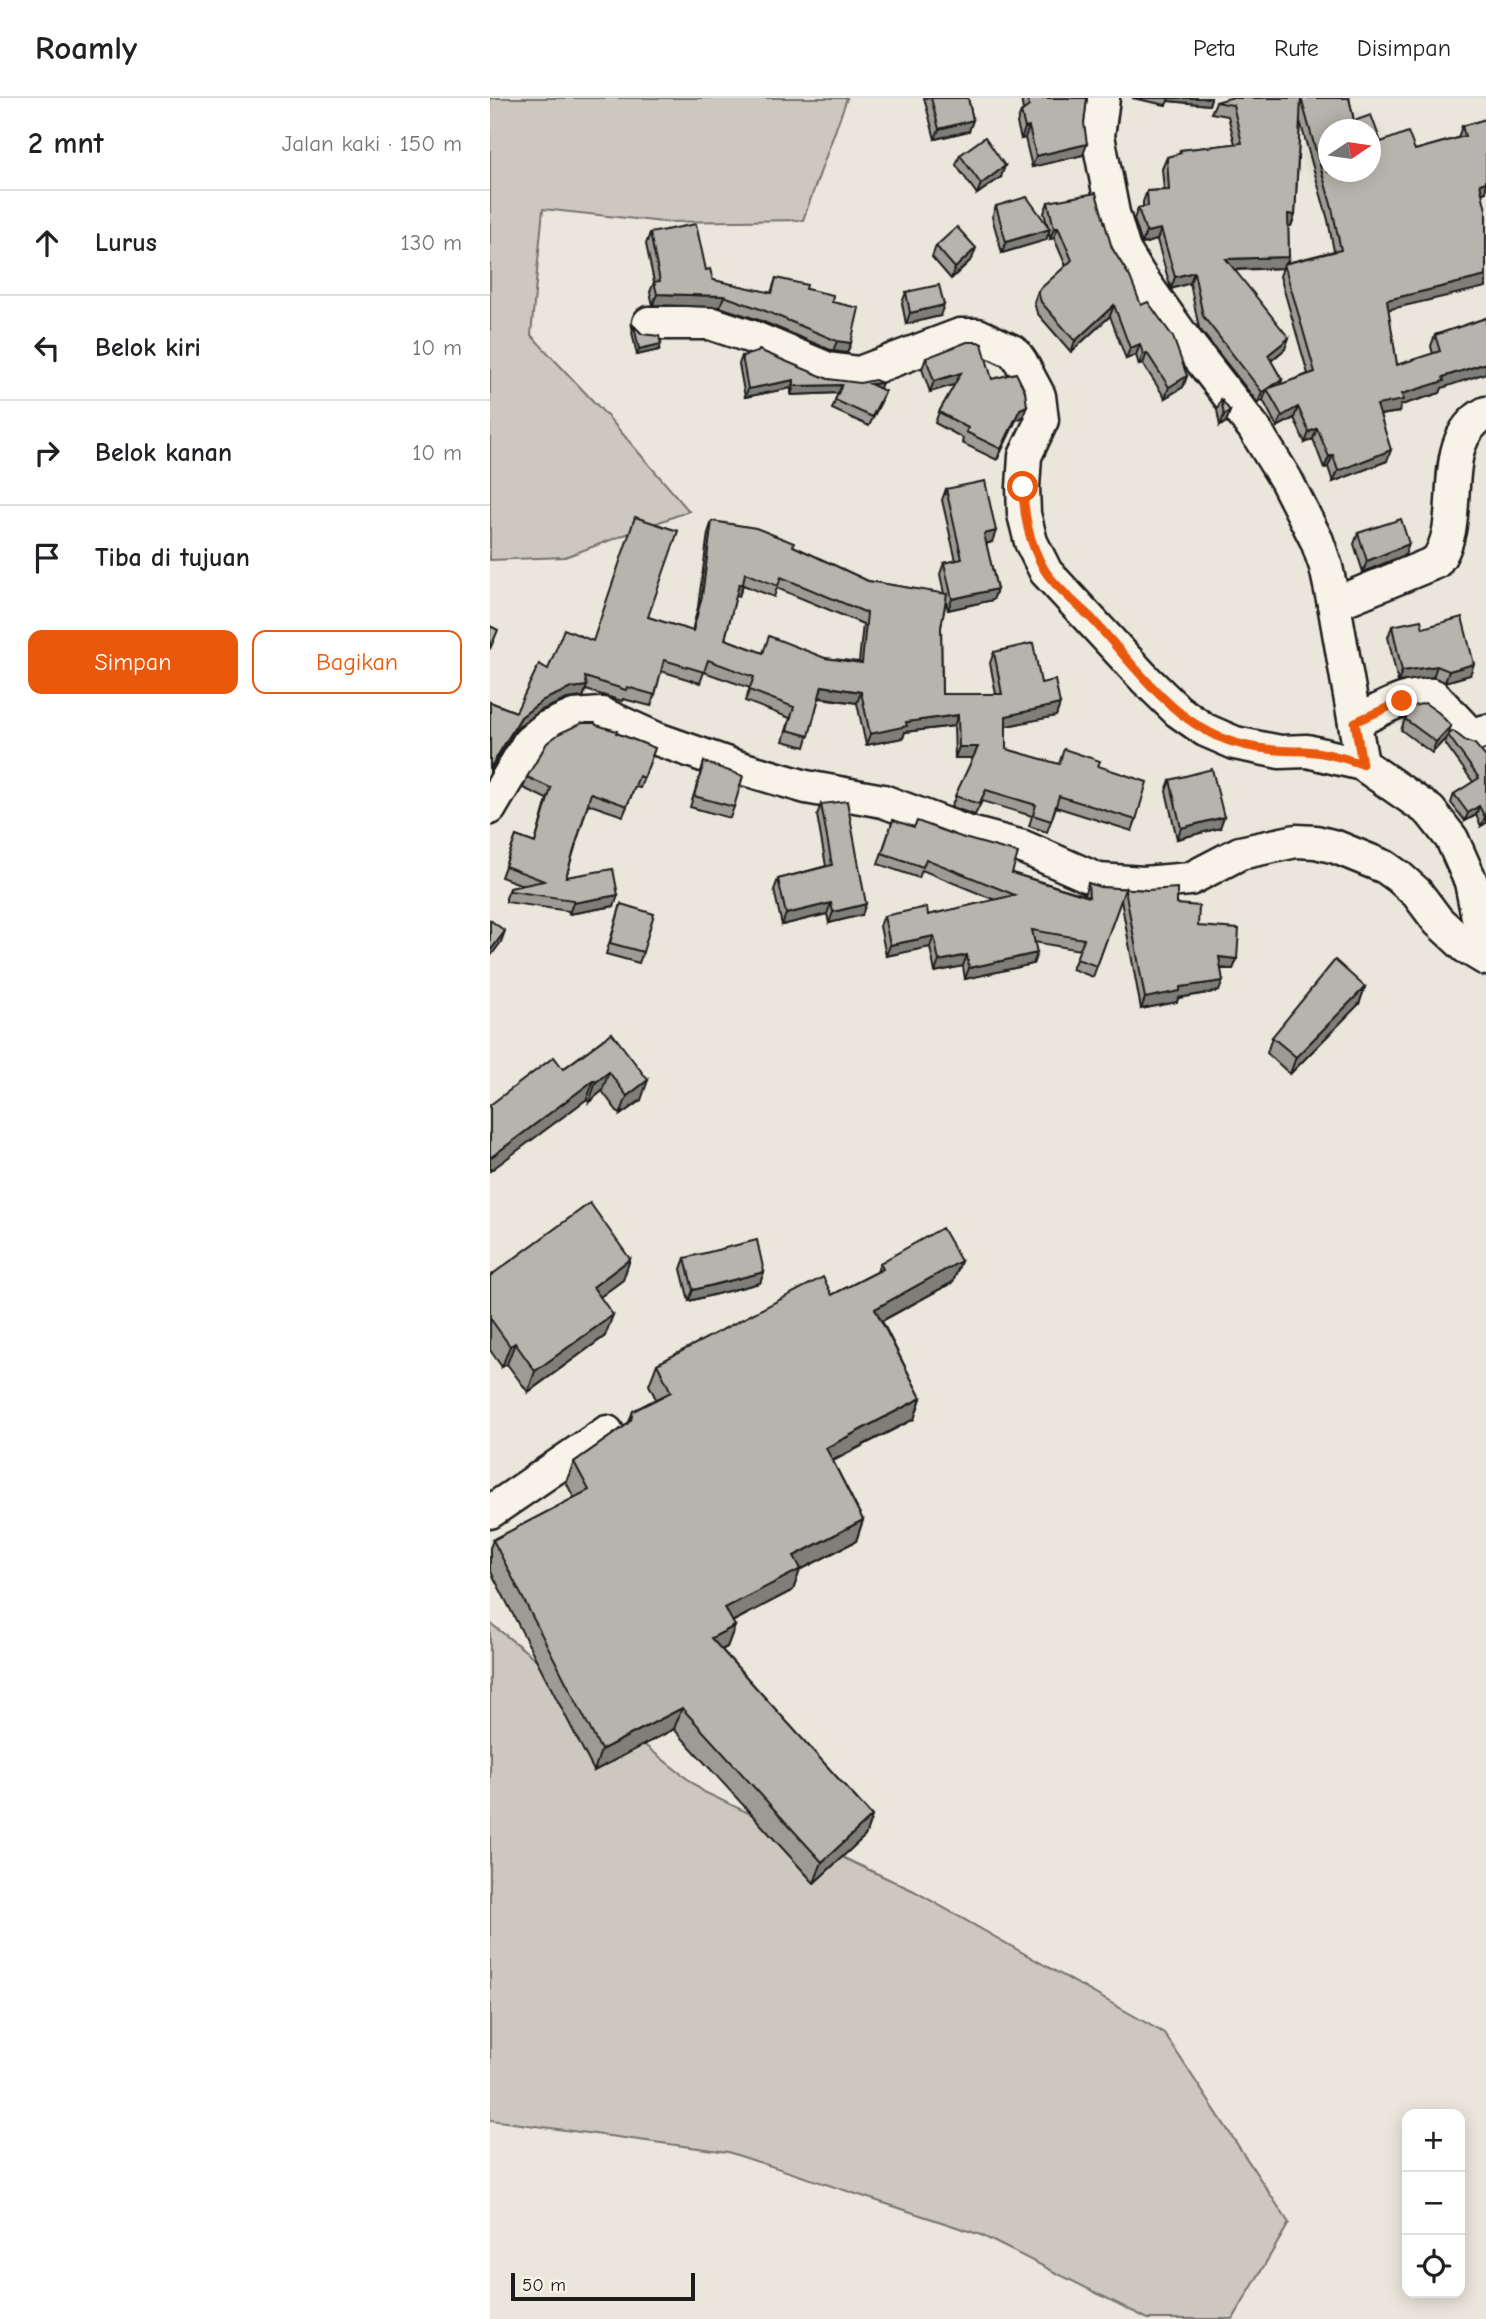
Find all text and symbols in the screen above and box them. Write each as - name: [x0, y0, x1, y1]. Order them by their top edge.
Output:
- text: Roamly: [35, 29, 137, 67]
- text: Peta: [1193, 34, 1236, 62]
- text: Rute: [1274, 34, 1319, 62]
- text: Disimpan: [1357, 34, 1451, 62]
- north arrow: [1318, 119, 1381, 182]
- text: 2 mnt: [28, 126, 104, 161]
- text: Jalan kaki · 150 m: [282, 130, 462, 157]
- icon: ahead: [28, 224, 66, 262]
- text: Lurus: [95, 228, 157, 258]
- text: 130 m: [401, 229, 462, 256]
- icon: left: [28, 329, 66, 367]
- text: Belok kiri: [95, 333, 201, 363]
- text: 10 m: [412, 334, 462, 361]
- icon: right: [28, 434, 66, 472]
- text: Belok kanan: [95, 438, 232, 468]
- text: 10 m: [412, 439, 462, 466]
- route start: [1007, 471, 1038, 502]
- icon: arrive: [28, 539, 66, 577]
- text: Tiba di tujuan: [95, 543, 250, 573]
- button: Simpan: [28, 630, 238, 694]
- button: Bagikan: [252, 630, 462, 694]
- route end: [1386, 685, 1417, 716]
- map controls: [1402, 2109, 1465, 2298]
- button: +: [1402, 2109, 1465, 2172]
- button: −: [1402, 2172, 1465, 2235]
- button: locate: [1402, 2235, 1465, 2298]
- scale bar: [511, 2270, 695, 2302]
- text: 50 m: [522, 2274, 566, 2296]

